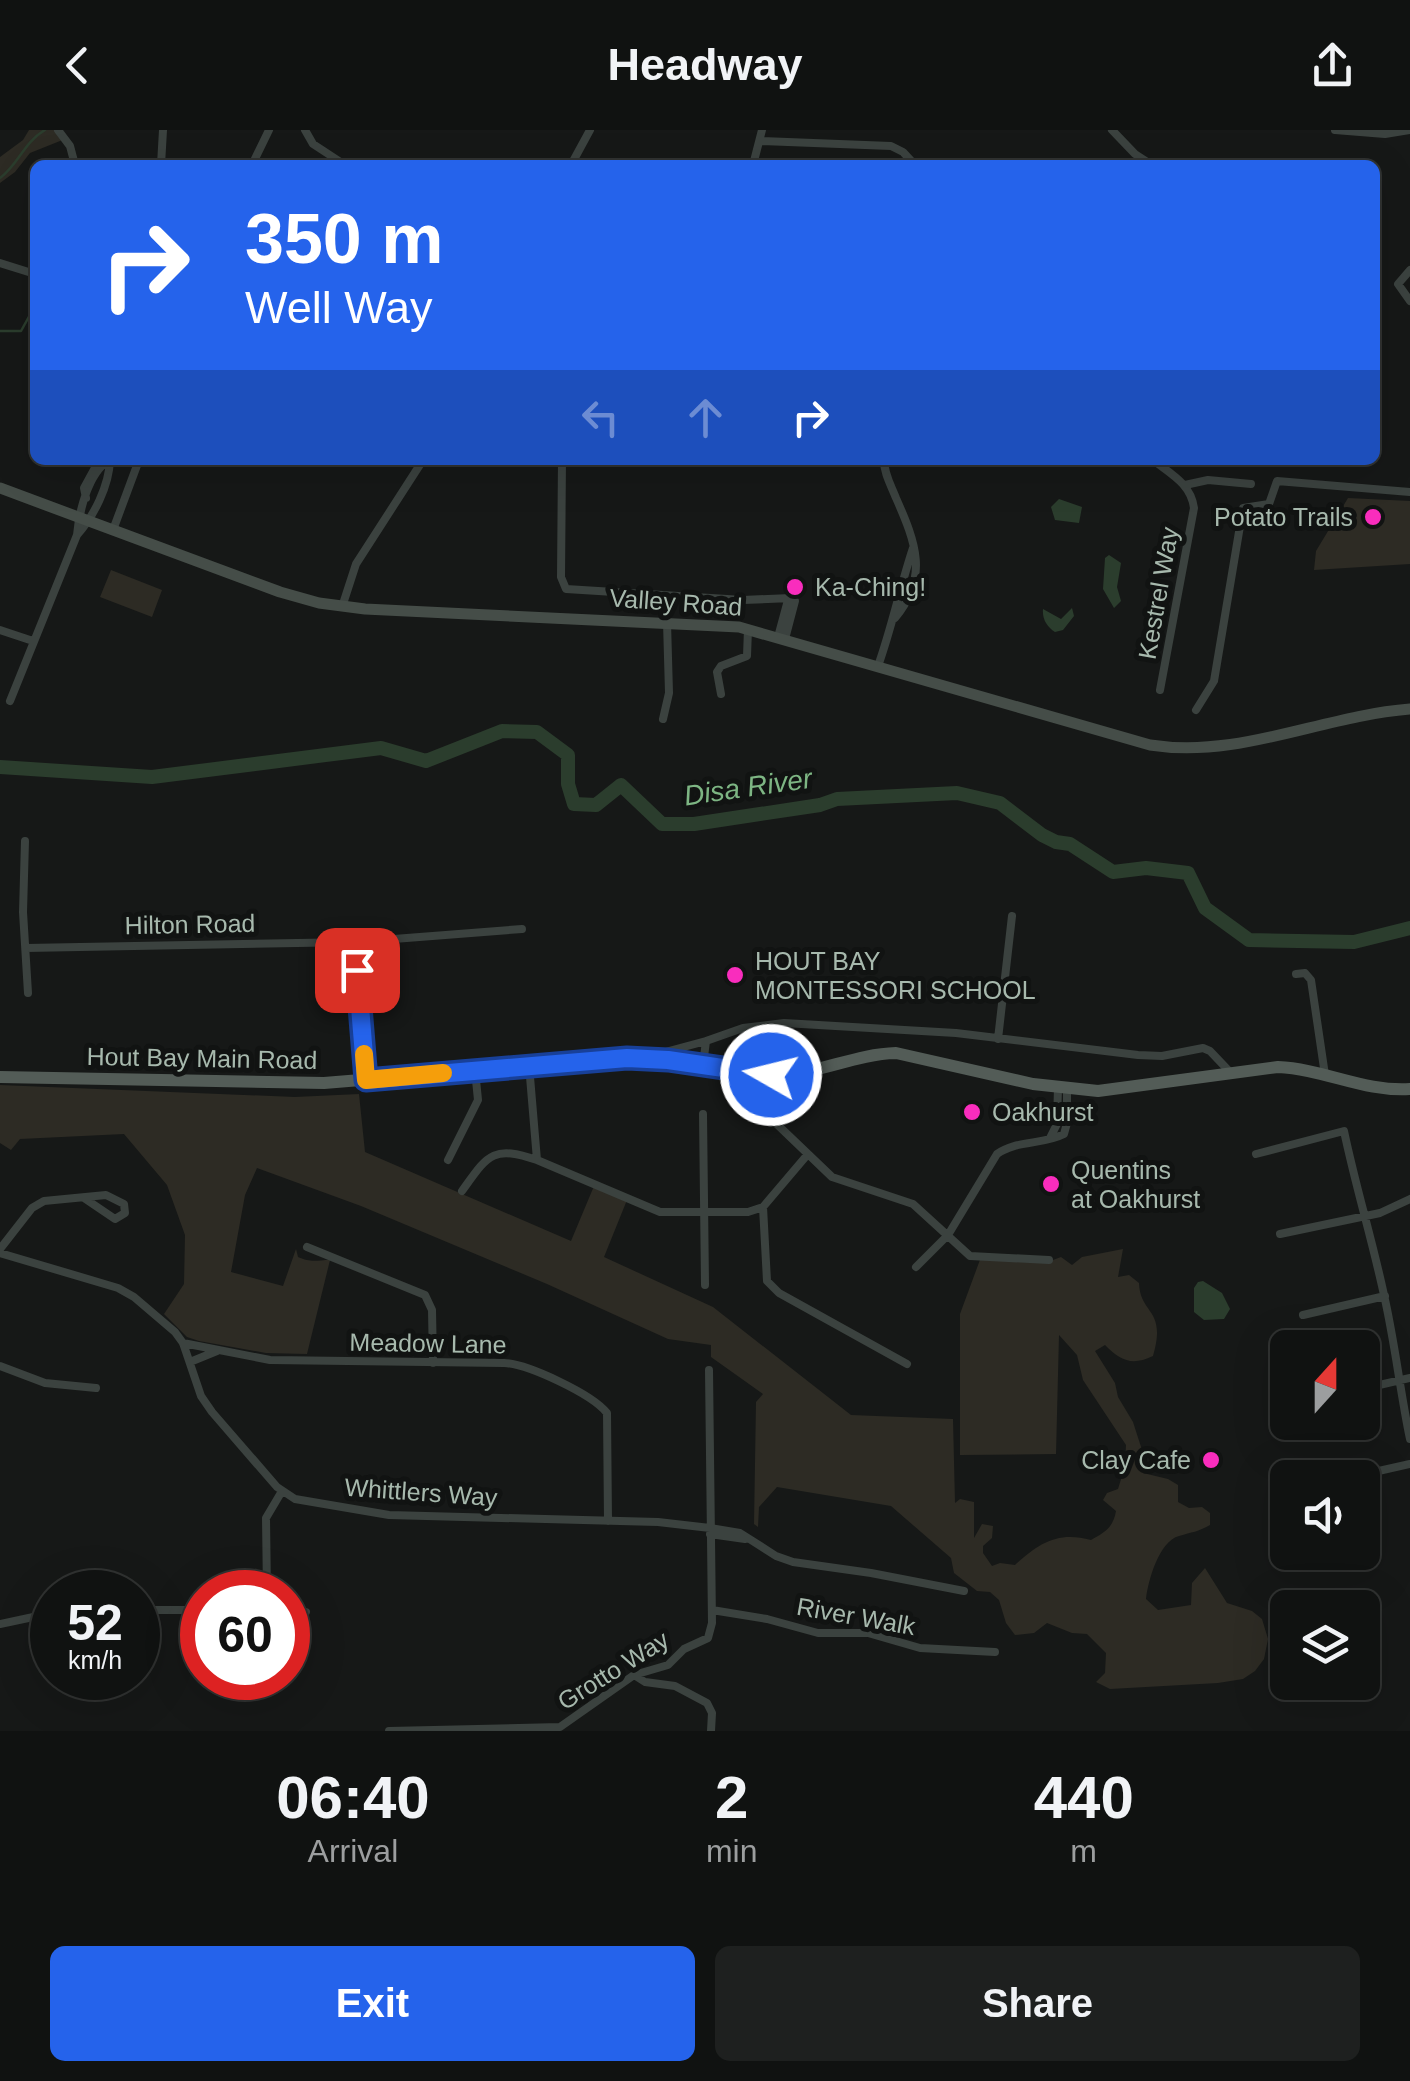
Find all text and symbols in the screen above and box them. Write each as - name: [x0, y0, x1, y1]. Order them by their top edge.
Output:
- icon: back: [50, 38, 105, 93]
- icon: share: [1305, 38, 1360, 93]
- text: Headway: [607, 39, 803, 90]
- icon: right: [80, 200, 210, 330]
- text: 350 m: [245, 200, 443, 278]
- text: Well Way: [245, 282, 433, 333]
- icon: left: [573, 390, 628, 445]
- icon: ahead: [678, 390, 733, 445]
- icon: right: [783, 390, 838, 445]
- place label: Potato Trails: [1214, 503, 1353, 531]
- marker: Potato Trails: [1362, 506, 1384, 528]
- street label: Kestrel Way: [1133, 524, 1183, 661]
- place label: Ka-Ching!: [815, 573, 926, 601]
- marker: Ka-Ching!: [784, 576, 806, 598]
- street label: Valley Road: [609, 583, 743, 621]
- water label: Disa River: [682, 762, 816, 811]
- street label: Hilton Road: [124, 909, 256, 939]
- pin: [315, 928, 400, 1013]
- icon: arrive: [330, 943, 385, 998]
- place label: HOUT BAY MONTESSORI SCHOOL: [755, 947, 1036, 1004]
- marker: HOUT BAY MONTESSORI SCHOOL: [724, 964, 746, 986]
- position arrow: [719, 1023, 823, 1127]
- street label: Hout Bay Main Road: [86, 1042, 318, 1074]
- place label: Oakhurst: [992, 1098, 1093, 1126]
- marker: Oakhurst: [961, 1101, 983, 1123]
- place label: Quentins at Oakhurst: [1071, 1156, 1200, 1213]
- marker: Quentins at Oakhurst: [1040, 1173, 1062, 1195]
- street label: Meadow Lane: [349, 1328, 507, 1358]
- north arrow: [1270, 1330, 1380, 1440]
- map controls: [1270, 1330, 1380, 1700]
- place label: Clay Cafe: [1081, 1446, 1191, 1474]
- marker: Clay Cafe: [1200, 1449, 1222, 1471]
- button: sound: [1270, 1460, 1380, 1570]
- street label: Whittlers Way: [344, 1473, 499, 1511]
- speed limit sign: 60: [180, 1570, 310, 1700]
- button: layers: [1270, 1590, 1380, 1700]
- street label: River Walk: [795, 1592, 918, 1640]
- text: 52: [67, 1595, 123, 1651]
- street label: Grotto Way: [552, 1625, 674, 1715]
- text: km/h: [68, 1646, 122, 1674]
- text: 06:40: [276, 1764, 430, 1831]
- text: 2: [715, 1764, 748, 1831]
- text: 440: [1034, 1764, 1134, 1831]
- text: Arrival: [308, 1833, 398, 1869]
- text: min: [706, 1833, 757, 1869]
- text: m: [1070, 1833, 1097, 1869]
- button: Exit: [50, 1946, 695, 2061]
- button: Share: [715, 1946, 1360, 2061]

